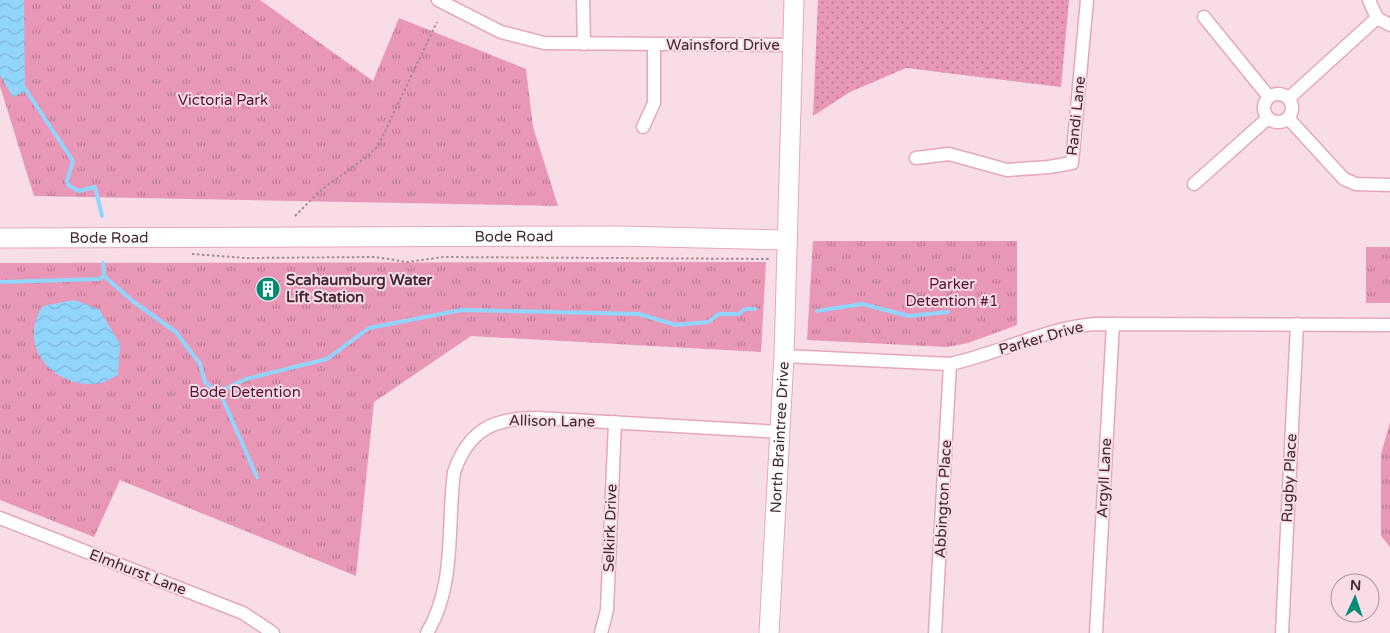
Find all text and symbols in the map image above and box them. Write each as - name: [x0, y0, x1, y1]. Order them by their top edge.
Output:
- street label: Wainsford Drive: [666, 36, 780, 54]
- street label: Randi Lane: [1063, 75, 1089, 157]
- park label: Victoria Park: [178, 91, 268, 109]
- street label: Bode Road: [474, 227, 554, 245]
- street label: Bode Road: [69, 229, 149, 247]
- place label: Scahaumburg Water Lift Station: [286, 271, 432, 306]
- park label: Parker Detention #1: [906, 275, 998, 310]
- building icon: Scahaumburg Water Lift Station: [255, 276, 281, 302]
- street label: Parker Drive: [997, 317, 1085, 359]
- street label: North Braintree Drive: [767, 361, 793, 514]
- park label: Bode Detention: [189, 383, 301, 401]
- street label: Allison Lane: [509, 411, 595, 431]
- street label: Rugby Place: [1278, 433, 1300, 523]
- street label: Argyll Lane: [1093, 437, 1115, 519]
- street label: Abbington Place: [931, 439, 955, 559]
- street label: Selkirk Drive: [599, 484, 621, 572]
- street label: Elmhurst Lane: [87, 545, 189, 599]
- north arrow: [1330, 573, 1380, 623]
- text: N: [1350, 577, 1362, 594]

